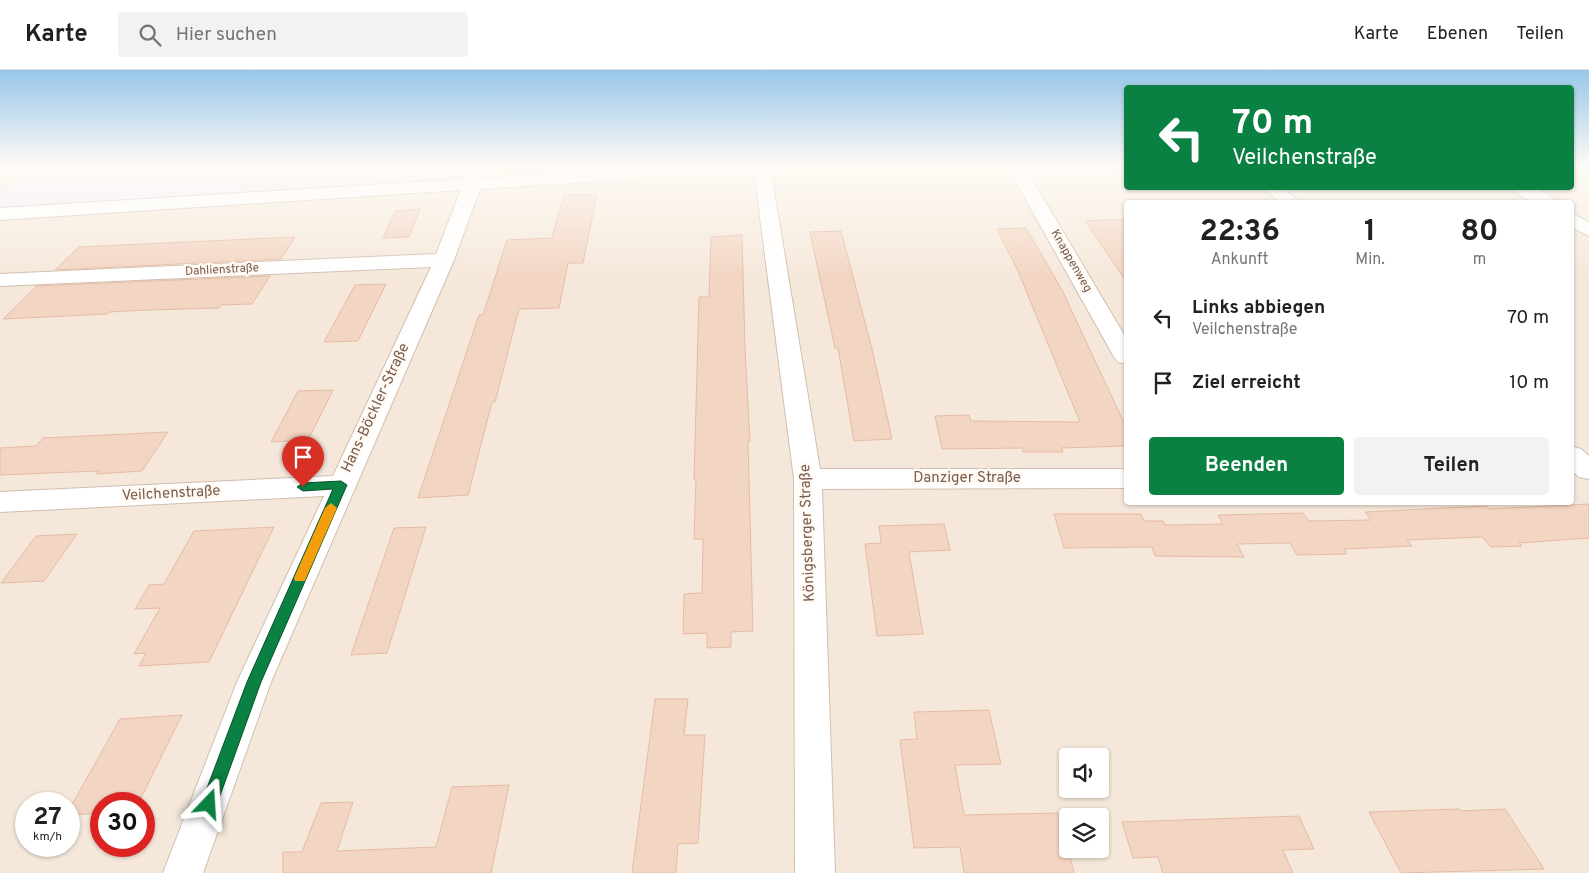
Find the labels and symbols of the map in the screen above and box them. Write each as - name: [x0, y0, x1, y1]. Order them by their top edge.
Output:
- street label: Knappenweg: [1047, 227, 1095, 295]
- street label: Dahlienstraße: [185, 260, 259, 280]
- street label: Hans-Böckler-Straße: [338, 340, 414, 476]
- pin: [282, 436, 324, 487]
- street label: Königsberger Straße: [796, 464, 820, 602]
- street label: Danziger Straße: [913, 469, 1021, 488]
- street label: Veilchenstraße: [121, 482, 221, 506]
- position arrow: [182, 777, 234, 829]
- speed limit sign: 30: [90, 792, 155, 857]

